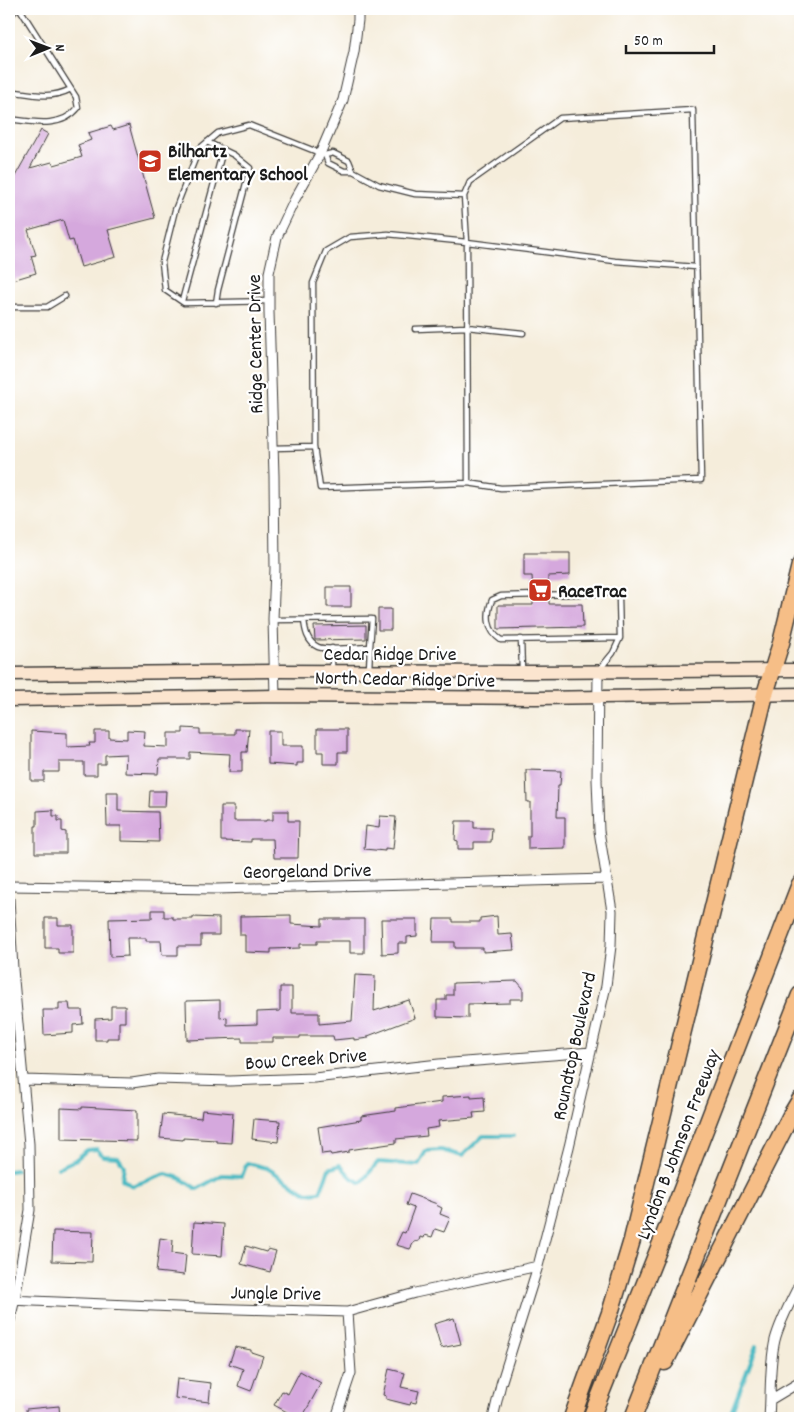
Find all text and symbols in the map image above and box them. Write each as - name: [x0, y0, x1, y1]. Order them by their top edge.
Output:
- north arrow: [22, 22, 72, 72]
- scale bar: [626, 22, 714, 54]
- text: 50 m: [634, 31, 663, 53]
- text: N: [49, 44, 69, 52]
- place label: Bilhartz Elementary School: [168, 139, 308, 190]
- school or university icon: Bilhartz Elementary School: [137, 148, 163, 174]
- street label: Ridge Center Drive: [242, 274, 272, 414]
- supermarket icon: RaceTrac: [527, 577, 553, 603]
- place label: RaceTrac: [558, 579, 627, 607]
- street label: Cedar Ridge Drive: [324, 642, 457, 670]
- street label: North Cedar Ridge Drive: [315, 665, 495, 697]
- street label: Georgeland Drive: [242, 858, 372, 888]
- street label: Roundtop Boulevard: [547, 970, 605, 1123]
- street label: Bow Creek Drive: [244, 1043, 368, 1079]
- street label: Lyndon B Johnson Freeway: [631, 1045, 729, 1244]
- street label: Jungle Drive: [230, 1280, 322, 1310]

